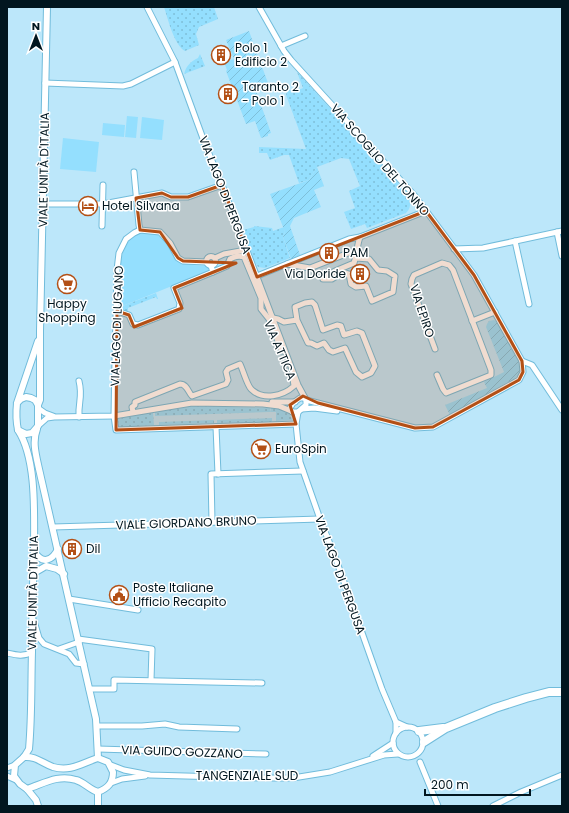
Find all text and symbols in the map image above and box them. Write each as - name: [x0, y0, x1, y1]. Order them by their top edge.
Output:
- north arrow: [16, 16, 56, 56]
- text: N: [32, 18, 40, 34]
- place label: Polo 1 Edificio 2: [235, 39, 287, 70]
- building icon: Polo 1 Edificio 2: [210, 44, 232, 66]
- place label: Taranto 2 - Polo 1: [242, 78, 299, 109]
- building icon: Taranto 2 - Polo 1: [217, 83, 239, 105]
- street label: VIA SCOGLIO DEL TONNO: [327, 100, 434, 219]
- street label: VIALE UNITÀ D'ITALIA: [34, 112, 53, 228]
- street label: VIA LAGO DI PERGUSA: [195, 133, 256, 256]
- hotel icon: Hotel Silvana: [77, 195, 99, 217]
- place label: Hotel Silvana: [102, 197, 180, 214]
- building icon: PAM: [318, 242, 340, 264]
- place label: PAM: [343, 244, 368, 261]
- building icon: Via Doride: [349, 263, 371, 285]
- street label: VIA LAGO DI LUGANO: [106, 265, 127, 387]
- place label: Via Doride: [284, 265, 346, 282]
- supermarket icon: Happy Shopping: [56, 273, 78, 295]
- street label: VIA EPIRO: [406, 282, 439, 340]
- place label: Happy Shopping: [38, 295, 96, 326]
- street label: VIA ATTICA: [260, 317, 301, 382]
- supermarket icon: EuroSpin: [250, 438, 272, 460]
- place label: EuroSpin: [275, 440, 327, 457]
- street label: VIALE GIORDANO BRUNO: [115, 512, 257, 533]
- street label: VIA LAGO DI PERGUSA: [311, 513, 370, 637]
- street label: VIALE UNITÀ D'ITALIA: [23, 535, 42, 651]
- building icon: Dil: [61, 538, 83, 560]
- place label: Dil: [86, 540, 100, 557]
- place label: Poste Italiane Ufficio Recapito: [133, 579, 227, 610]
- public building icon: Poste Italiane Ufficio Recapito: [108, 584, 130, 606]
- street label: VIA GUIDO GOZZANO: [121, 741, 243, 762]
- street label: TANGENZIALE SUD: [196, 767, 298, 784]
- scale bar: [425, 771, 530, 797]
- text: 200 m: [431, 776, 469, 793]

